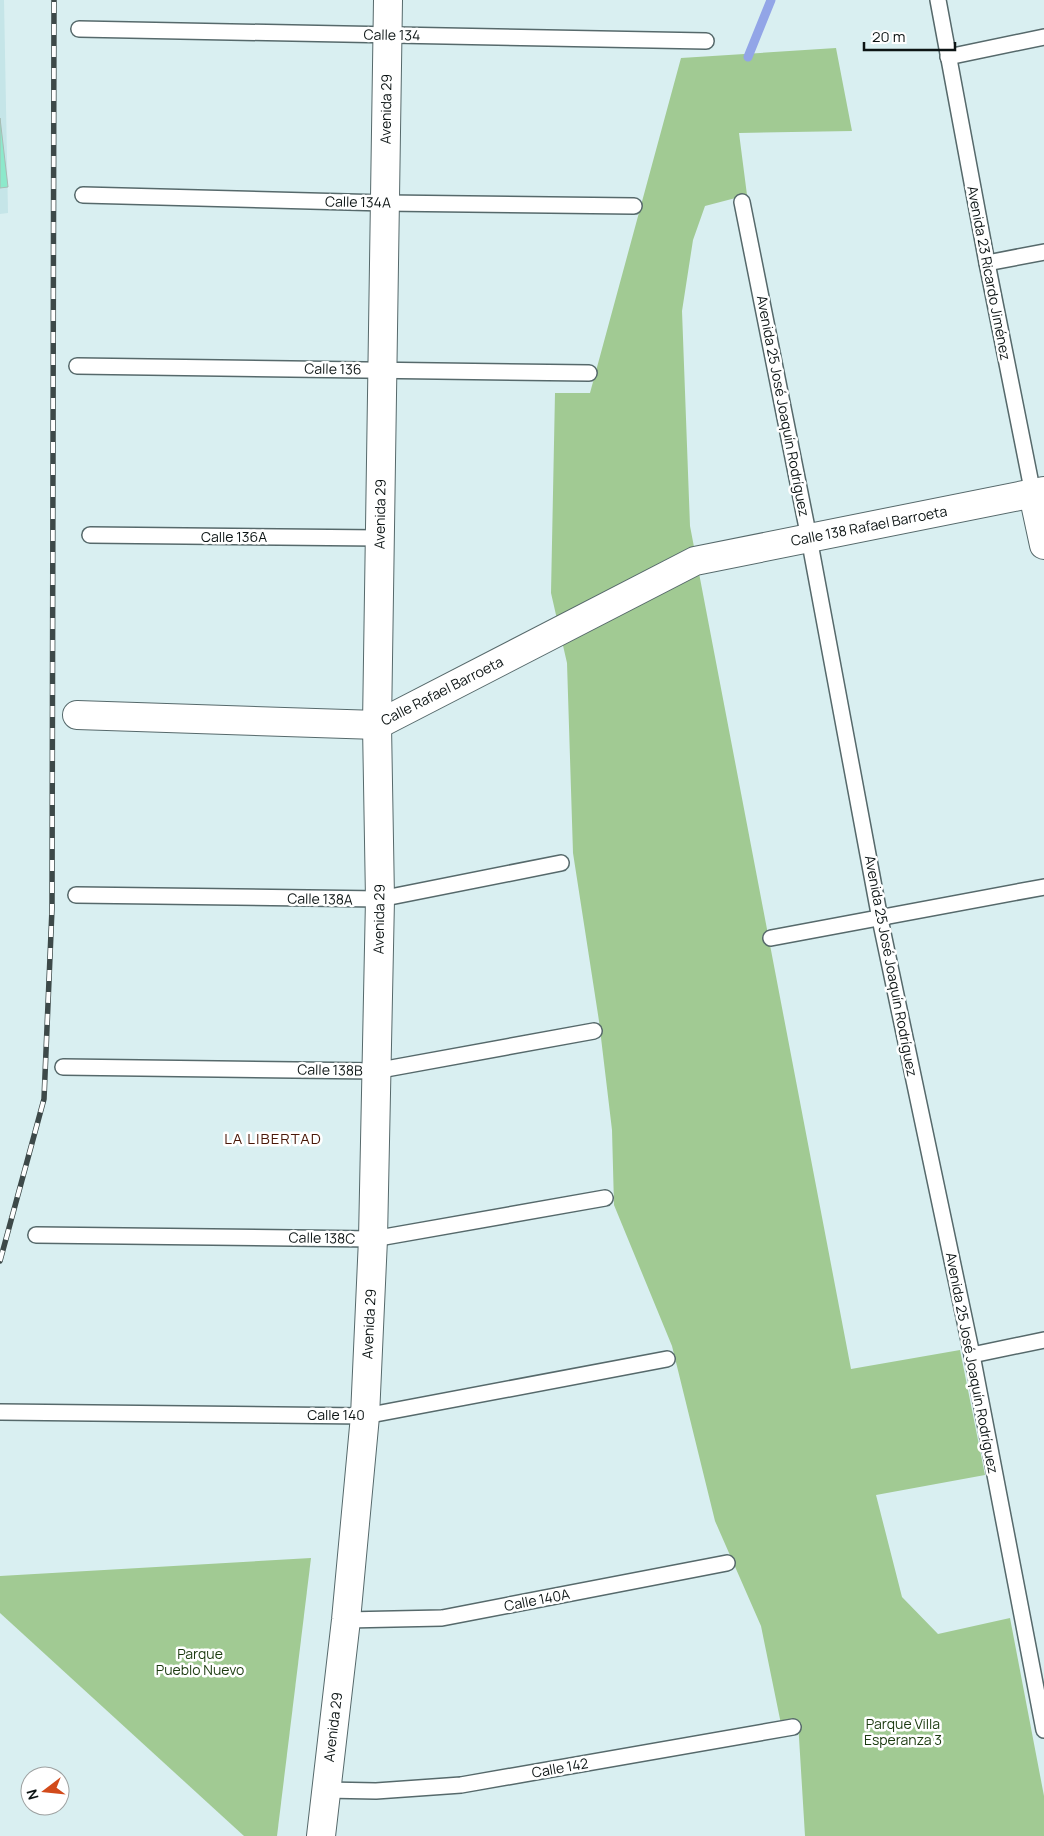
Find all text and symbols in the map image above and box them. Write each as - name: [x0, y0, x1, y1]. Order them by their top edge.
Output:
- scale bar: [864, 20, 955, 52]
- street label: Calle 134: [363, 25, 421, 44]
- text: 20 m: [872, 26, 905, 47]
- street label: Avenida 29: [375, 74, 396, 144]
- street label: Avenida 23 Ricardo Jiménez: [963, 184, 1016, 362]
- street label: Calle 134A: [325, 191, 391, 212]
- street label: Avenida 25 José Joaquín Rodríguez: [753, 294, 814, 518]
- street label: Calle 136: [304, 359, 362, 378]
- street label: Avenida 29: [369, 479, 390, 549]
- street label: Calle 138 Rafael Barroeta: [789, 501, 949, 550]
- street label: Calle 136A: [201, 527, 267, 546]
- street label: Calle Rafael Barroeta: [377, 651, 506, 730]
- street label: Avenida 25 José Joaquín Rodríguez: [861, 854, 922, 1078]
- street label: Avenida 29: [368, 884, 389, 954]
- street label: Calle 138A: [287, 888, 353, 909]
- street label: Calle 138B: [297, 1059, 363, 1080]
- district label: LA LIBERTAD: [224, 1128, 322, 1149]
- street label: Calle 138C: [289, 1227, 356, 1248]
- street label: Avenida 25 José Joaquín Rodríguez: [942, 1251, 1003, 1475]
- street label: Avenida 29: [357, 1288, 380, 1360]
- street label: Calle 140: [307, 1405, 365, 1424]
- street label: Calle 140A: [502, 1584, 571, 1615]
- park label: Parque Pueblo Nuevo: [156, 1644, 244, 1679]
- street label: Avenida 29: [319, 1691, 346, 1763]
- park label: Parque Villa Esperanza 3: [864, 1714, 942, 1749]
- street label: Calle 142: [530, 1753, 590, 1782]
- north arrow: [20, 1766, 70, 1816]
- text: N: [22, 1787, 43, 1802]

